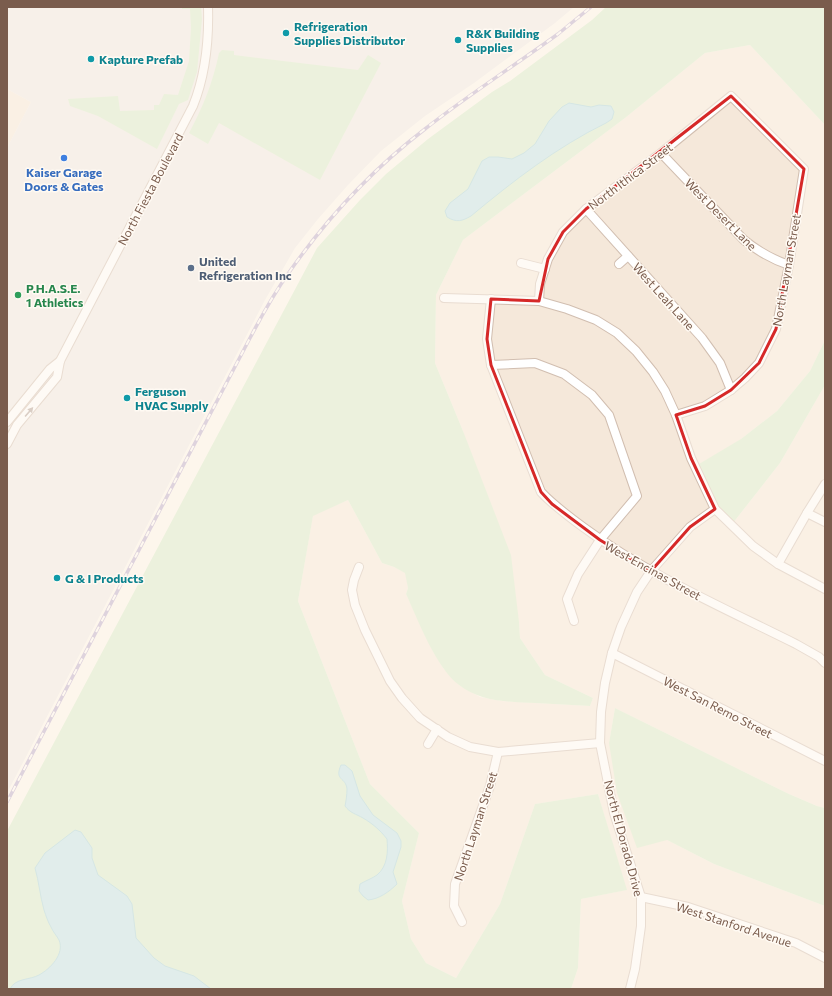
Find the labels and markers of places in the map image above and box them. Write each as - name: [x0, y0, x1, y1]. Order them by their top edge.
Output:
- place label: Refrigeration Supplies Distributor: [294, 19, 405, 47]
- place label: R&K Building Supplies: [466, 26, 540, 54]
- marker: Refrigeration Supplies Distributor: [281, 28, 291, 38]
- marker: R&K Building Supplies: [453, 35, 463, 45]
- place label: Kapture Prefab: [99, 52, 183, 66]
- marker: Kapture Prefab: [86, 54, 96, 64]
- marker: Kaiser Garage Doors & Gates: [59, 153, 69, 163]
- place label: Kaiser Garage Doors & Gates: [24, 165, 104, 193]
- place label: United Refrigeration Inc: [199, 254, 292, 282]
- marker: United Refrigeration Inc: [186, 263, 196, 273]
- place label: P.H.A.S.E. 1 Athletics: [26, 281, 84, 309]
- marker: P.H.A.S.E. 1 Athletics: [13, 290, 23, 300]
- place label: Ferguson HVAC Supply: [135, 384, 209, 412]
- marker: Ferguson HVAC Supply: [122, 393, 132, 403]
- place label: G & I Products: [65, 571, 144, 585]
- marker: G & I Products: [52, 573, 62, 583]

